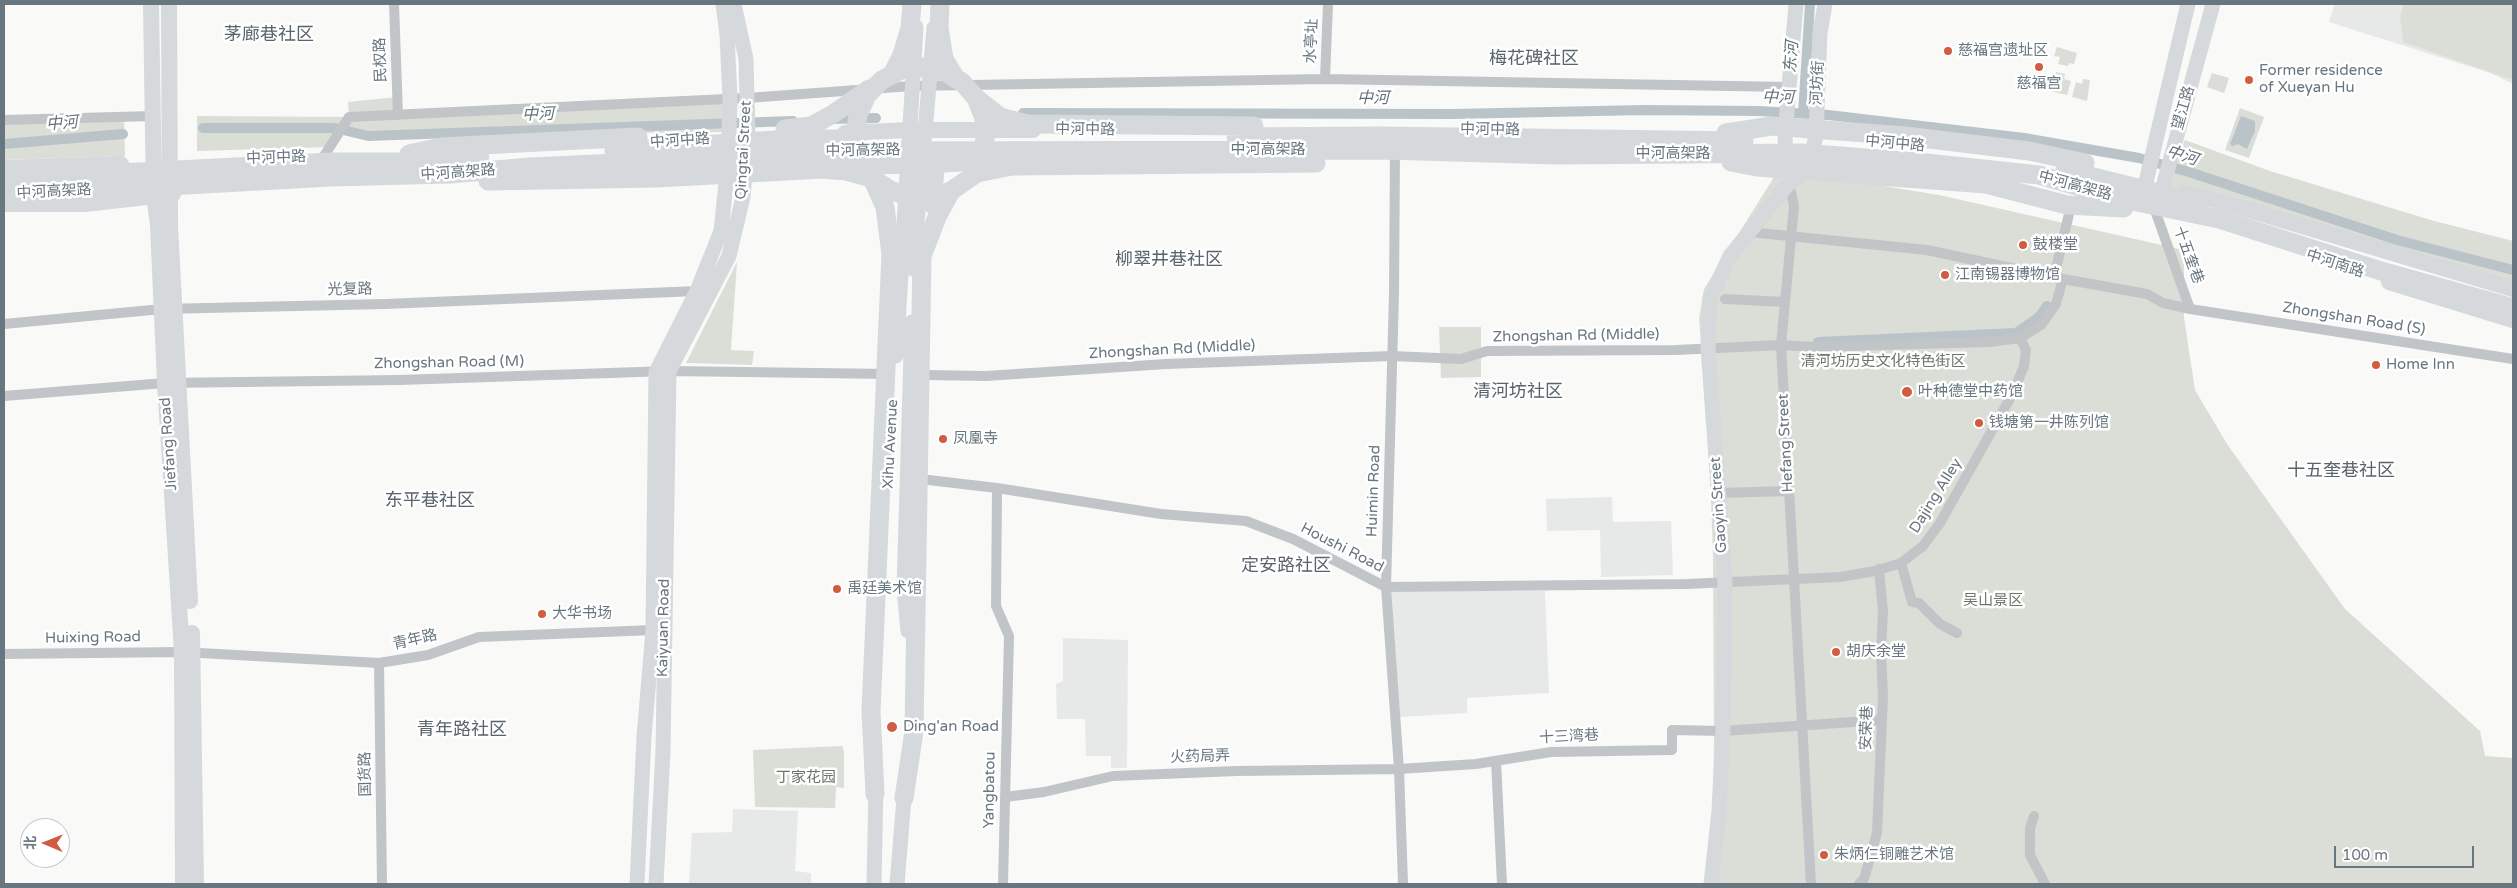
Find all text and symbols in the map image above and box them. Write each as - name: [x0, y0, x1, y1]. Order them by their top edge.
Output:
- street label: 水亭址: [1302, 18, 1322, 64]
- district label: 茅廊巷社区: [224, 24, 314, 46]
- street label: 民权路: [371, 37, 391, 83]
- water label: 东河: [1781, 40, 1803, 74]
- place label: 慈福宫遗址区: [1958, 42, 2048, 60]
- marker: 慈福宫遗址区: [1942, 45, 1954, 57]
- district label: 梅花碑社区: [1489, 48, 1579, 70]
- street label: 河坊街: [1808, 60, 1828, 106]
- marker: 慈福宫: [2033, 61, 2045, 73]
- place label: Former residence of Xueyan Hu: [2259, 62, 2383, 97]
- marker: Former residence of Xueyan Hu: [2243, 74, 2255, 86]
- place label: 慈福宫: [2017, 75, 2061, 93]
- street label: 望江路: [2169, 84, 2199, 132]
- water label: 中河: [1762, 88, 1794, 108]
- water label: 中河: [1357, 89, 1389, 109]
- street label: Qingtai Street: [732, 100, 756, 200]
- water label: 中河: [522, 105, 554, 125]
- water label: 中河: [45, 113, 79, 135]
- street label: 中河中路: [1055, 120, 1115, 140]
- street label: 中河中路: [1460, 120, 1520, 140]
- street label: 中河中路: [649, 130, 711, 152]
- street label: 中河中路: [1864, 132, 1926, 156]
- street label: 中河高架路: [825, 141, 901, 161]
- street label: 中河高架路: [1231, 141, 1305, 159]
- water label: 中河: [2164, 142, 2200, 170]
- street label: 中河高架路: [1636, 145, 1710, 163]
- street label: 中河中路: [246, 148, 306, 168]
- street label: 中河高架路: [420, 161, 496, 185]
- street label: 中河高架路: [2036, 168, 2114, 204]
- street label: 中河高架路: [16, 181, 92, 203]
- street label: 十五奎巷: [2169, 224, 2207, 286]
- place label: 鼓楼堂: [2033, 236, 2078, 254]
- marker: 鼓楼堂: [2017, 239, 2029, 251]
- street label: 中河南路: [2304, 246, 2366, 282]
- district label: 柳翠井巷社区: [1115, 249, 1223, 271]
- place label: 江南锡器博物馆: [1955, 266, 2060, 284]
- marker: 江南锡器博物馆: [1939, 269, 1951, 281]
- street label: 光复路: [327, 281, 373, 299]
- street label: Zhongshan Road (S): [2281, 299, 2427, 339]
- street label: Zhongshan Rd (Middle): [1492, 326, 1660, 346]
- street label: Zhongshan Rd (Middle): [1088, 337, 1256, 363]
- street label: Zhongshan Road (M): [374, 353, 524, 373]
- park label: 清河坊历史文化特色街区: [1801, 353, 1965, 371]
- place label: Home Inn: [2386, 356, 2455, 374]
- marker: Home Inn: [2370, 359, 2382, 371]
- district label: 清河坊社区: [1473, 381, 1563, 403]
- place label: 叶种德堂中药馆: [1918, 383, 2023, 401]
- marker: 叶种德堂中药馆: [1900, 385, 1914, 399]
- street label: Hefang Street: [1774, 393, 1798, 493]
- street label: Jiefang Road: [157, 397, 181, 491]
- street label: Xihu Avenue: [880, 399, 902, 489]
- place label: 钱塘第一井陈列馆: [1989, 414, 2109, 432]
- marker: 钱塘第一井陈列馆: [1973, 417, 1985, 429]
- place label: 凤凰寺: [953, 430, 998, 448]
- marker: 凤凰寺: [937, 433, 949, 445]
- street label: Huimin Road: [1363, 445, 1385, 537]
- street label: Dajing Alley: [1906, 455, 1966, 537]
- street label: Gaoyin Street: [1707, 456, 1731, 554]
- district label: 十五奎巷社区: [2287, 460, 2395, 482]
- district label: 东平巷社区: [385, 490, 475, 512]
- street label: Houshi Road: [1297, 519, 1387, 577]
- district label: 定安路社区: [1241, 555, 1331, 577]
- street label: Kaiyuan Road: [654, 579, 674, 677]
- place label: 禹廷美术馆: [847, 580, 922, 598]
- marker: 禹廷美术馆: [831, 583, 843, 595]
- park label: 吴山景区: [1963, 592, 2023, 610]
- place label: 大华书场: [552, 605, 612, 623]
- marker: 大华书场: [536, 608, 548, 620]
- street label: 青年路: [391, 626, 439, 654]
- street label: Huixing Road: [45, 628, 141, 648]
- place label: 胡庆余堂: [1846, 643, 1906, 661]
- marker: 胡庆余堂: [1830, 646, 1842, 658]
- street label: 安荣巷: [1857, 705, 1877, 751]
- place label: Ding'an Road: [903, 718, 999, 736]
- district label: 青年路社区: [417, 719, 507, 741]
- marker: Ding'an Road: [885, 720, 899, 734]
- street label: 十三湾巷: [1539, 726, 1599, 748]
- street label: 火药局弄: [1170, 747, 1230, 767]
- street label: 国货路: [357, 751, 375, 797]
- street label: Yangbatou: [980, 751, 1000, 829]
- park label: 丁家花园: [776, 769, 836, 787]
- north arrow: [20, 818, 70, 868]
- text: 北: [22, 836, 39, 850]
- scale bar: [2337, 836, 2477, 868]
- place label: 朱炳仁铜雕艺术馆: [1834, 846, 1954, 864]
- text: 100 m: [2342, 846, 2388, 864]
- marker: 朱炳仁铜雕艺术馆: [1818, 849, 1830, 861]

